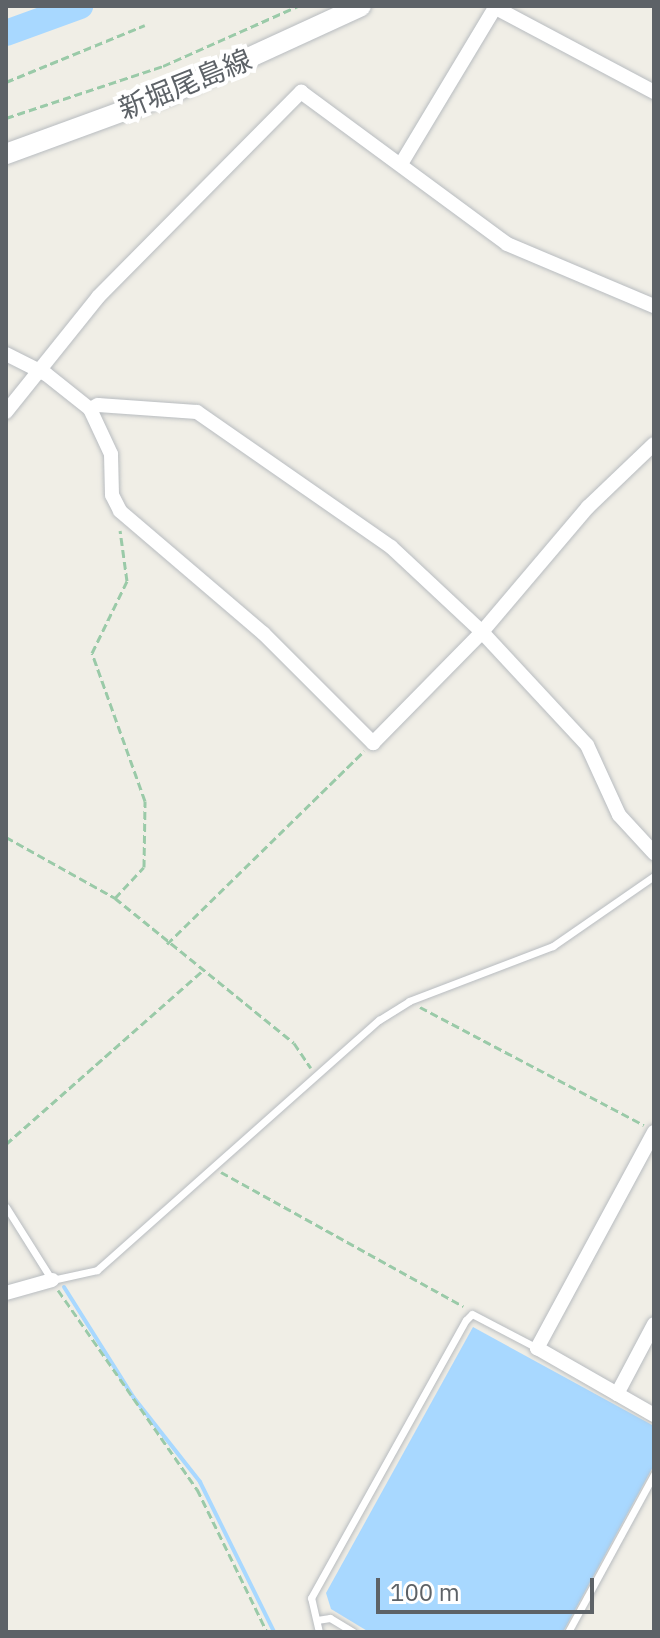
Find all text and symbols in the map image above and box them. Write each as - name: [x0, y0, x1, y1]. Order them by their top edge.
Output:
- street label: 新堀尾島線: [114, 42, 256, 126]
- scale bar: [380, 1562, 598, 1612]
- text: 100 m: [390, 1576, 460, 1608]

